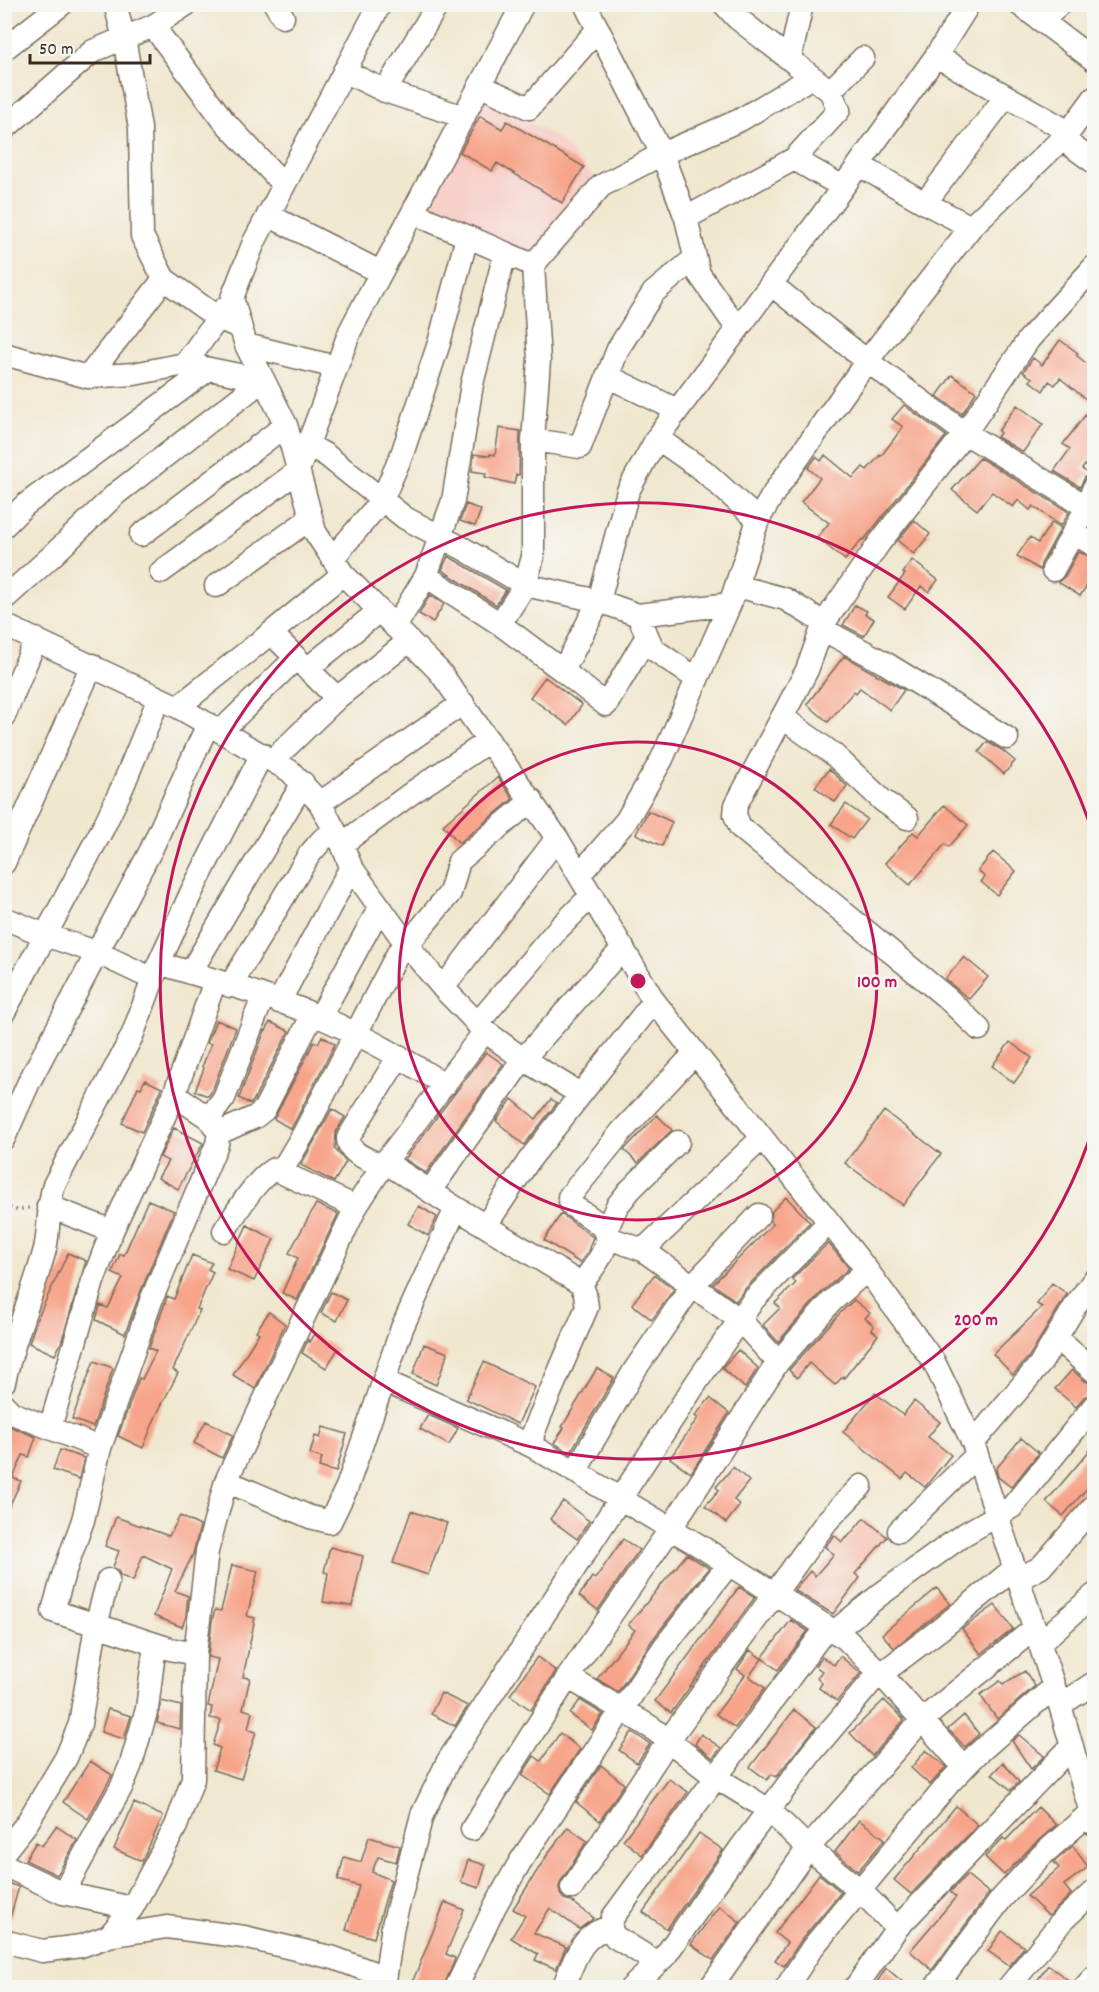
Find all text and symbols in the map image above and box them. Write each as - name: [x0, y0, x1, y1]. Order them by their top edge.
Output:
- scale bar: [30, 27, 150, 65]
- text: 50 m: [39, 38, 74, 63]
- centre of rings: [628, 971, 648, 991]
- text: 100 m: [857, 971, 897, 996]
- text: 200 m: [954, 1309, 998, 1334]

